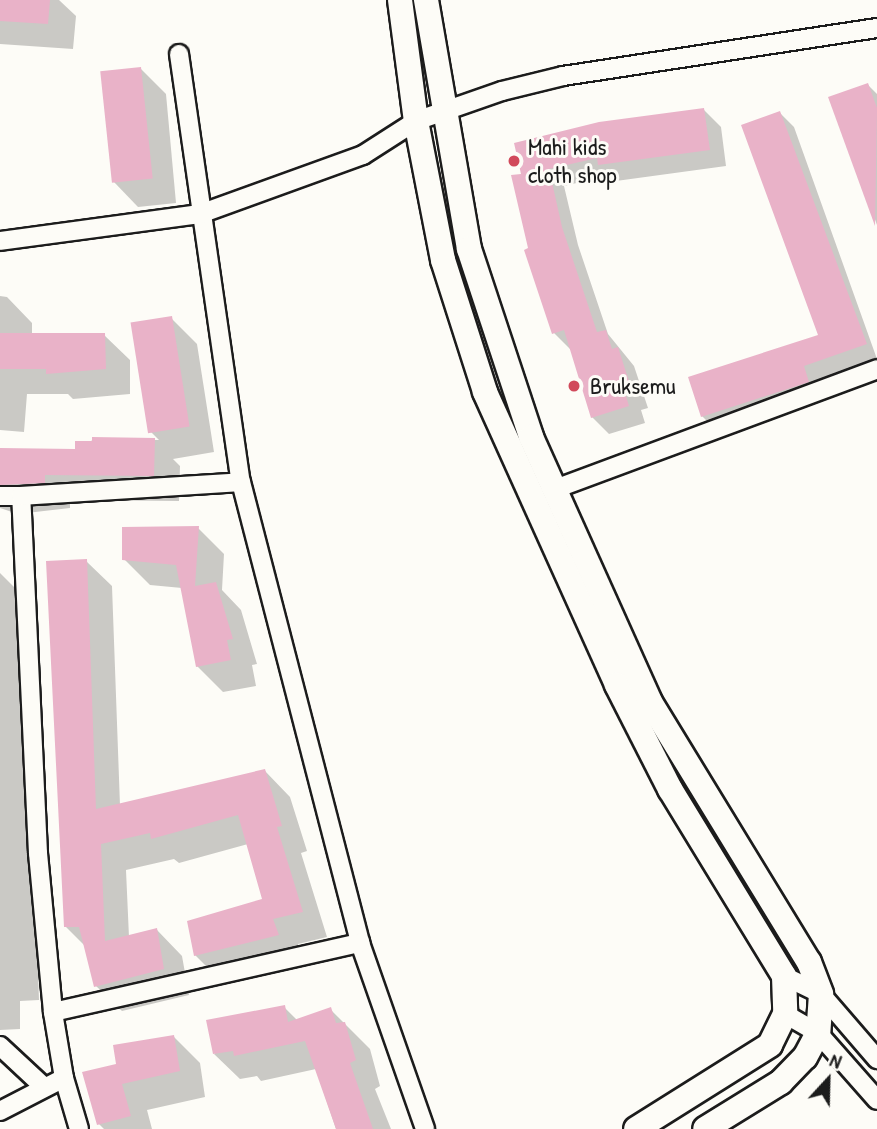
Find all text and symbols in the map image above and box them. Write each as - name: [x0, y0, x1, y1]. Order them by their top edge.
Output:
- place label: Mahi kids cloth shop: [528, 133, 616, 189]
- marker: Mahi kids cloth shop: [506, 153, 522, 169]
- place label: Bruksemu: [590, 372, 676, 400]
- marker: Bruksemu: [564, 376, 584, 396]
- north arrow: [793, 1045, 863, 1115]
- text: N: [826, 1047, 845, 1074]

